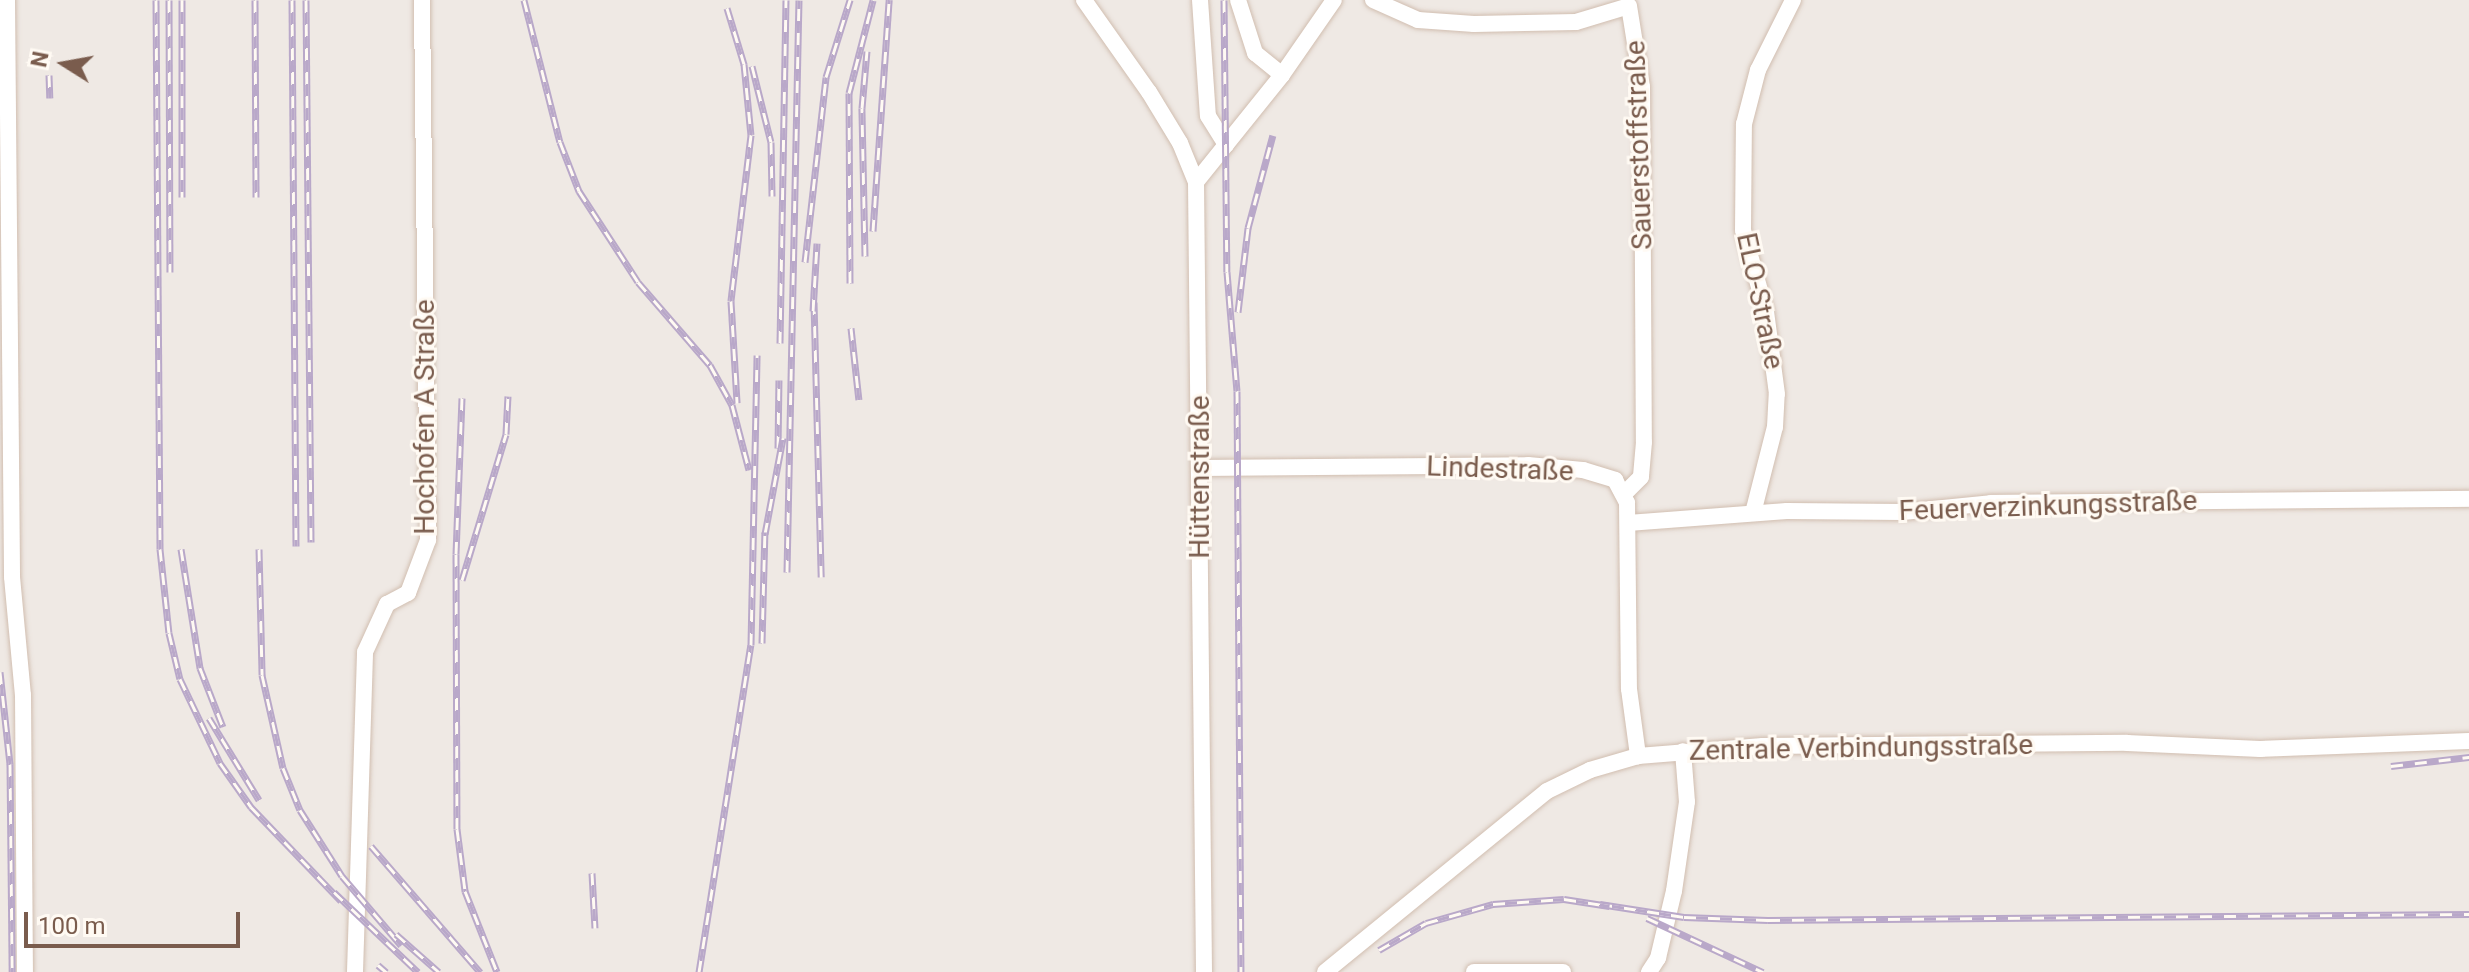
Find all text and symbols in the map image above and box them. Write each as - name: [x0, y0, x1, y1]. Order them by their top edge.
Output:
- north arrow: [24, 24, 104, 104]
- street label: Sauerstoffstraße: [1619, 40, 1659, 250]
- text: N: [26, 49, 54, 69]
- street label: ELO-Straße: [1729, 230, 1791, 372]
- street label: Hochofen A Straße: [408, 299, 442, 535]
- street label: Hüttenstraße: [1183, 395, 1217, 559]
- street label: Lindestraße: [1426, 450, 1574, 488]
- street label: Feuerverzinkungsstraße: [1898, 484, 2198, 528]
- street label: Zentrale Verbindungsstraße: [1689, 728, 2033, 768]
- scale bar: [28, 896, 244, 946]
- text: 100 m: [38, 912, 105, 940]

